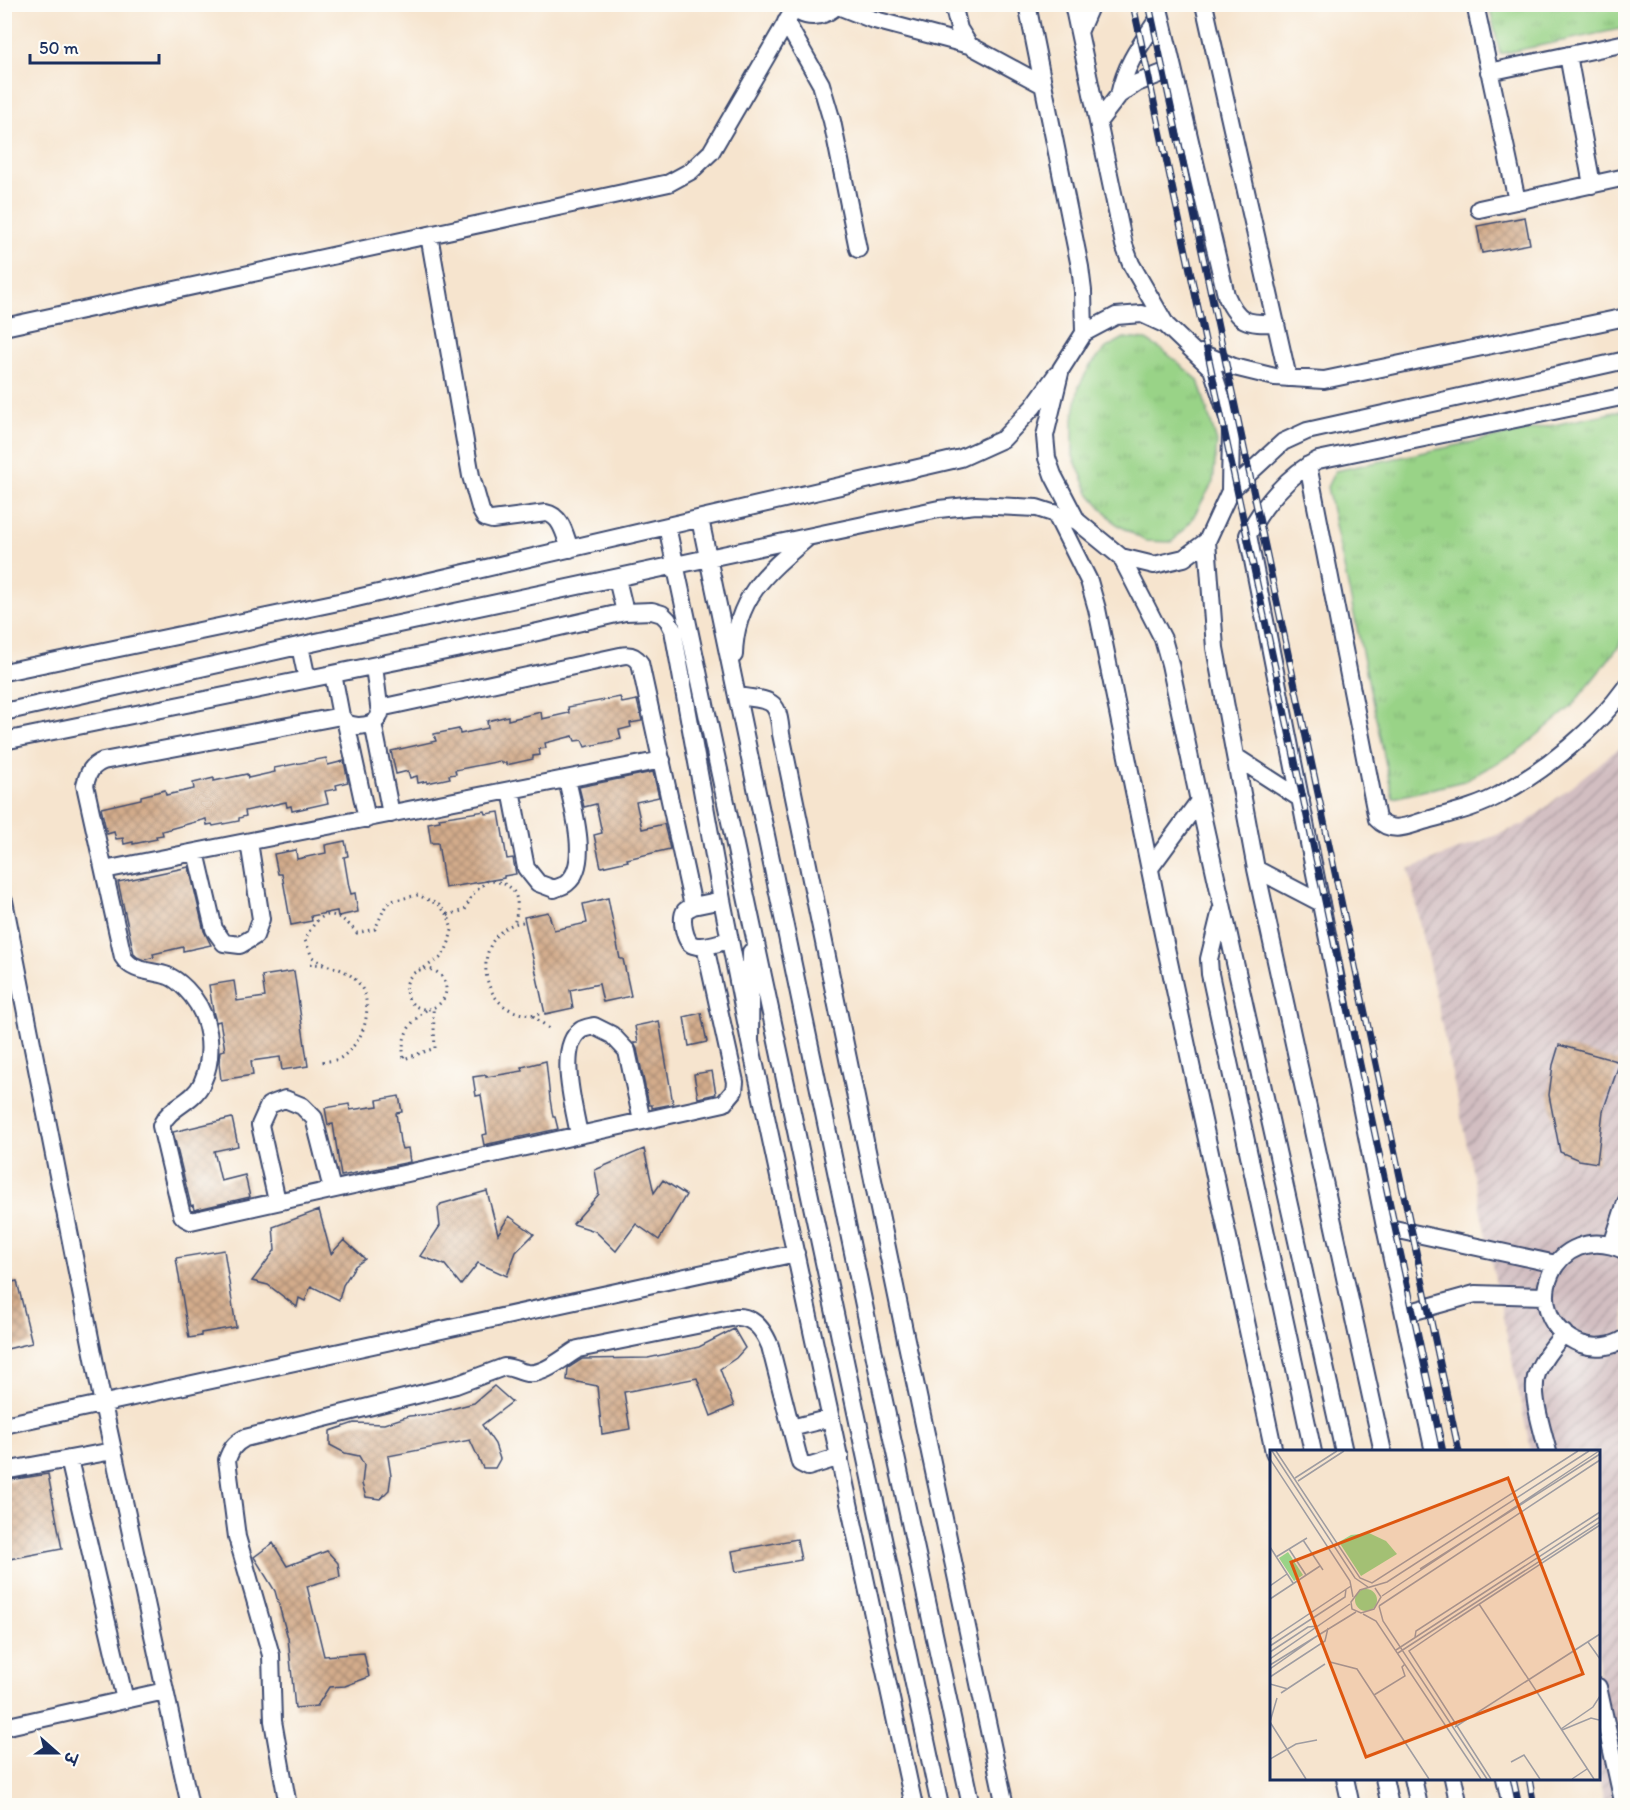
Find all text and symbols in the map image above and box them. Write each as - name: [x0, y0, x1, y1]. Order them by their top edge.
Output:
- scale bar: [30, 27, 159, 65]
- text: 50 m: [39, 37, 79, 59]
- inset map: [1270, 1450, 1600, 1780]
- north arrow: [27, 1723, 87, 1783]
- text: उ: [59, 1748, 82, 1768]

